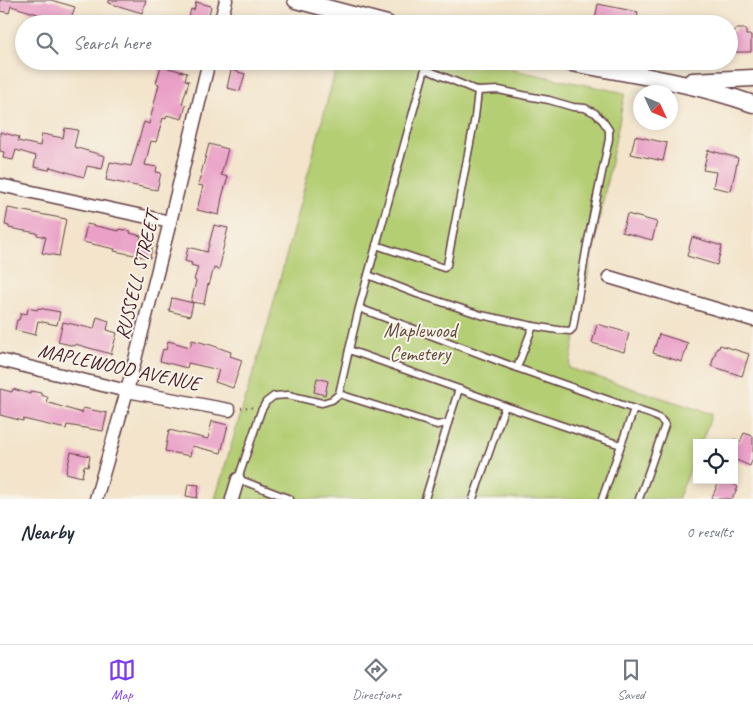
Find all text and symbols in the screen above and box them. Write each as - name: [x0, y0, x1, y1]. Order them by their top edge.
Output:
- search box: [15, 15, 738, 70]
- icon: search: [33, 29, 61, 57]
- text: Search here: [73, 31, 150, 55]
- north arrow: [633, 85, 678, 130]
- street label: RUSSELL STREET: [109, 205, 166, 342]
- park label: Maplewood Cemetery: [384, 318, 460, 366]
- street label: MAPLEWOOD AVENUE: [36, 338, 205, 397]
- map controls: [693, 439, 738, 484]
- button: locate: [693, 439, 738, 484]
- text: Nearby: [20, 519, 73, 545]
- text: 0 results: [686, 522, 733, 542]
- tab: Map: [108, 656, 136, 703]
- tab: Directions: [352, 656, 401, 703]
- tab: Saved: [617, 656, 645, 703]

